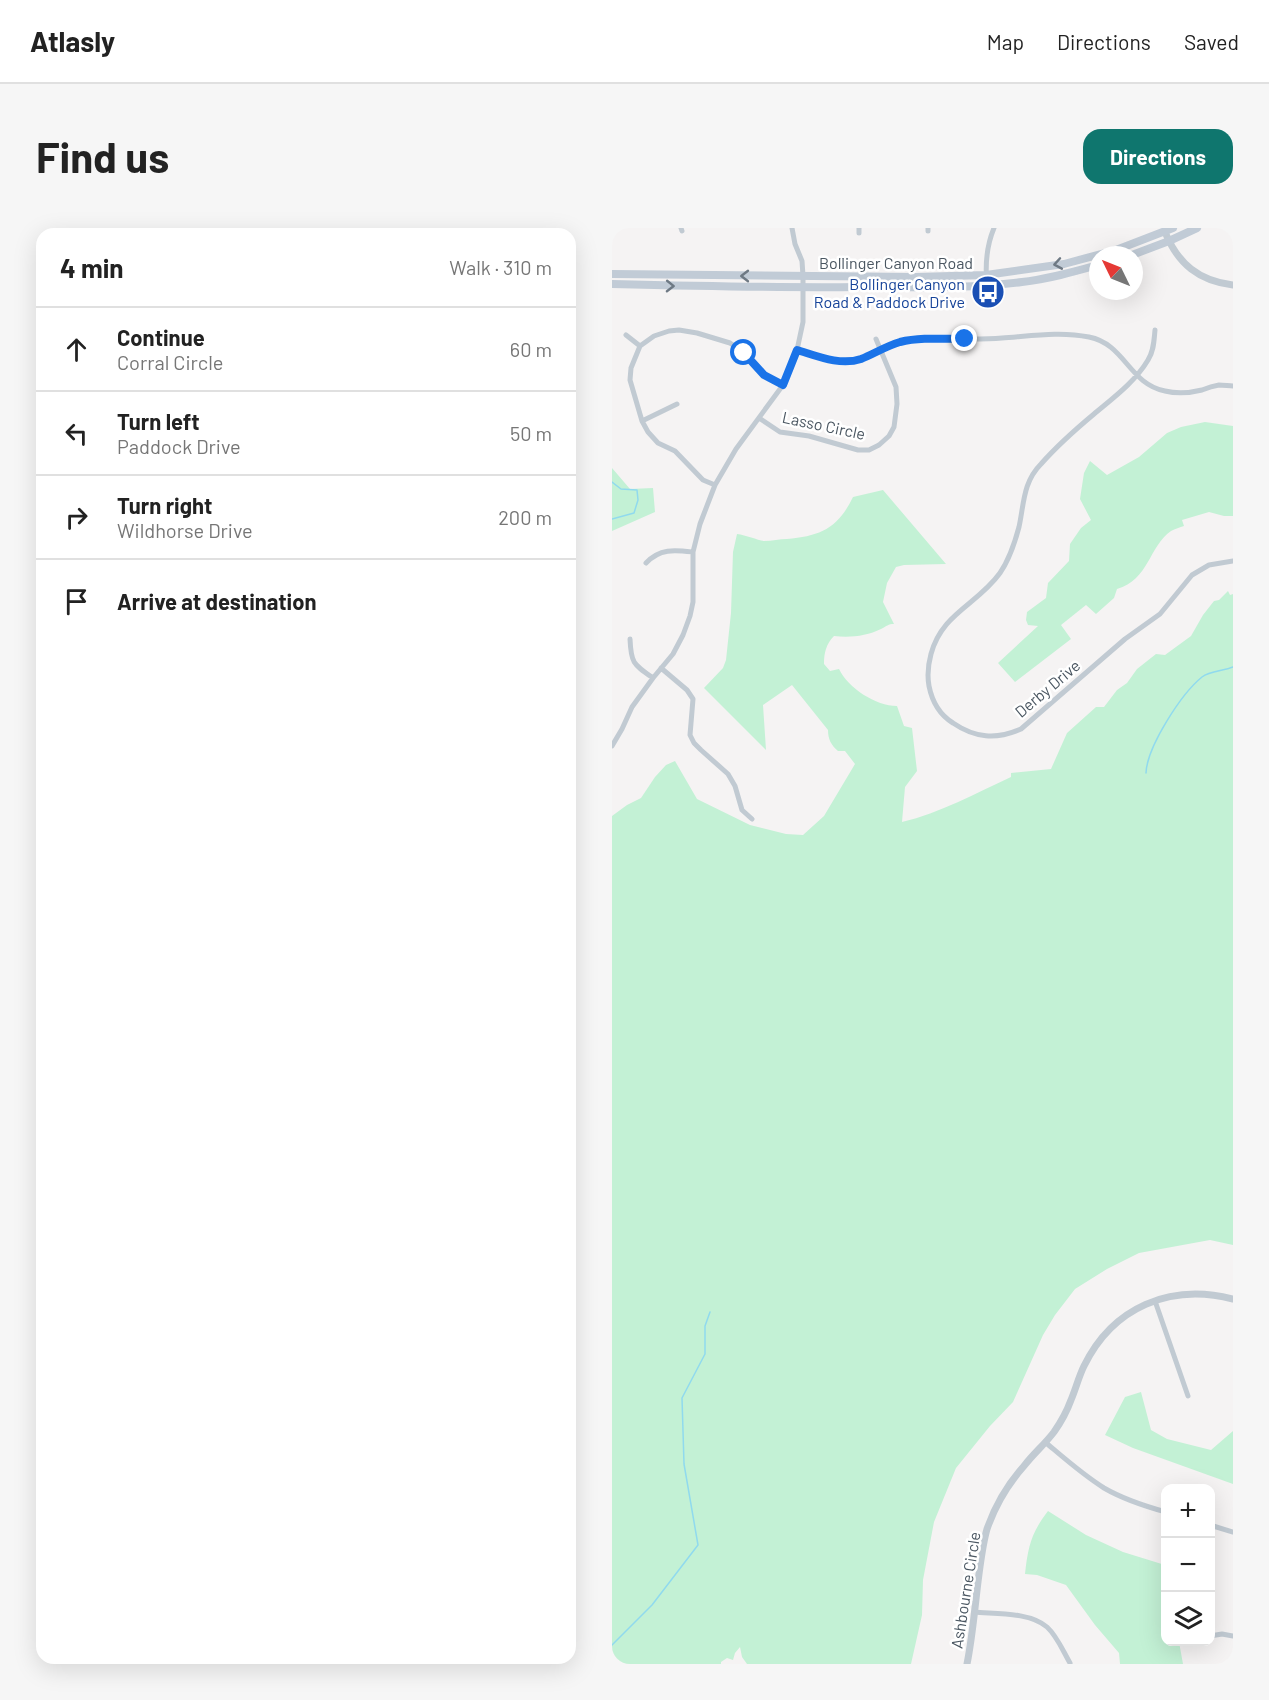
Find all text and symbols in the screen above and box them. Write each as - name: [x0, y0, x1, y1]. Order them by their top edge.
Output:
- text: Atlasly: [30, 24, 115, 58]
- text: Map: [987, 29, 1024, 54]
- text: Directions: [1057, 29, 1151, 54]
- text: Saved: [1184, 29, 1239, 54]
- button: Directions: [1083, 129, 1233, 184]
- text: Find us: [36, 131, 169, 181]
- north arrow: [1089, 246, 1143, 300]
- text: 4 min: [60, 252, 124, 283]
- street label: Bollinger Canyon Road: [819, 253, 973, 272]
- text: Walk · 310 m: [449, 255, 552, 279]
- one-way arrow: [1053, 258, 1062, 270]
- one-way arrow: [740, 270, 749, 282]
- place label: Bollinger Canyon Road & Paddock Drive: [814, 274, 965, 311]
- bus stop icon: Bollinger Canyon Road & Paddock Drive: [970, 274, 1006, 310]
- one-way arrow: [666, 280, 675, 292]
- text: Continue: [117, 324, 205, 350]
- route end: [951, 325, 977, 351]
- icon: ahead: [60, 333, 93, 366]
- text: 60 m: [510, 337, 552, 361]
- route start: [730, 339, 756, 365]
- text: Corral Circle: [117, 350, 223, 374]
- street label: Lasso Circle: [781, 407, 867, 443]
- text: Turn left: [117, 408, 200, 434]
- icon: left: [60, 417, 93, 450]
- text: 50 m: [510, 421, 552, 445]
- text: Paddock Drive: [117, 434, 241, 458]
- text: Turn right: [117, 492, 212, 518]
- icon: right: [60, 501, 93, 534]
- text: 200 m: [498, 505, 552, 529]
- text: Wildhorse Drive: [117, 518, 253, 542]
- icon: arrive: [60, 585, 93, 618]
- text: Arrive at destination: [117, 588, 316, 614]
- street label: Derby Drive: [1011, 655, 1083, 721]
- map controls: [1161, 1484, 1215, 1646]
- button: +: [1161, 1484, 1215, 1538]
- street label: Ashbourne Circle: [946, 1530, 984, 1650]
- button: −: [1161, 1538, 1215, 1592]
- button: layers: [1161, 1592, 1215, 1646]

